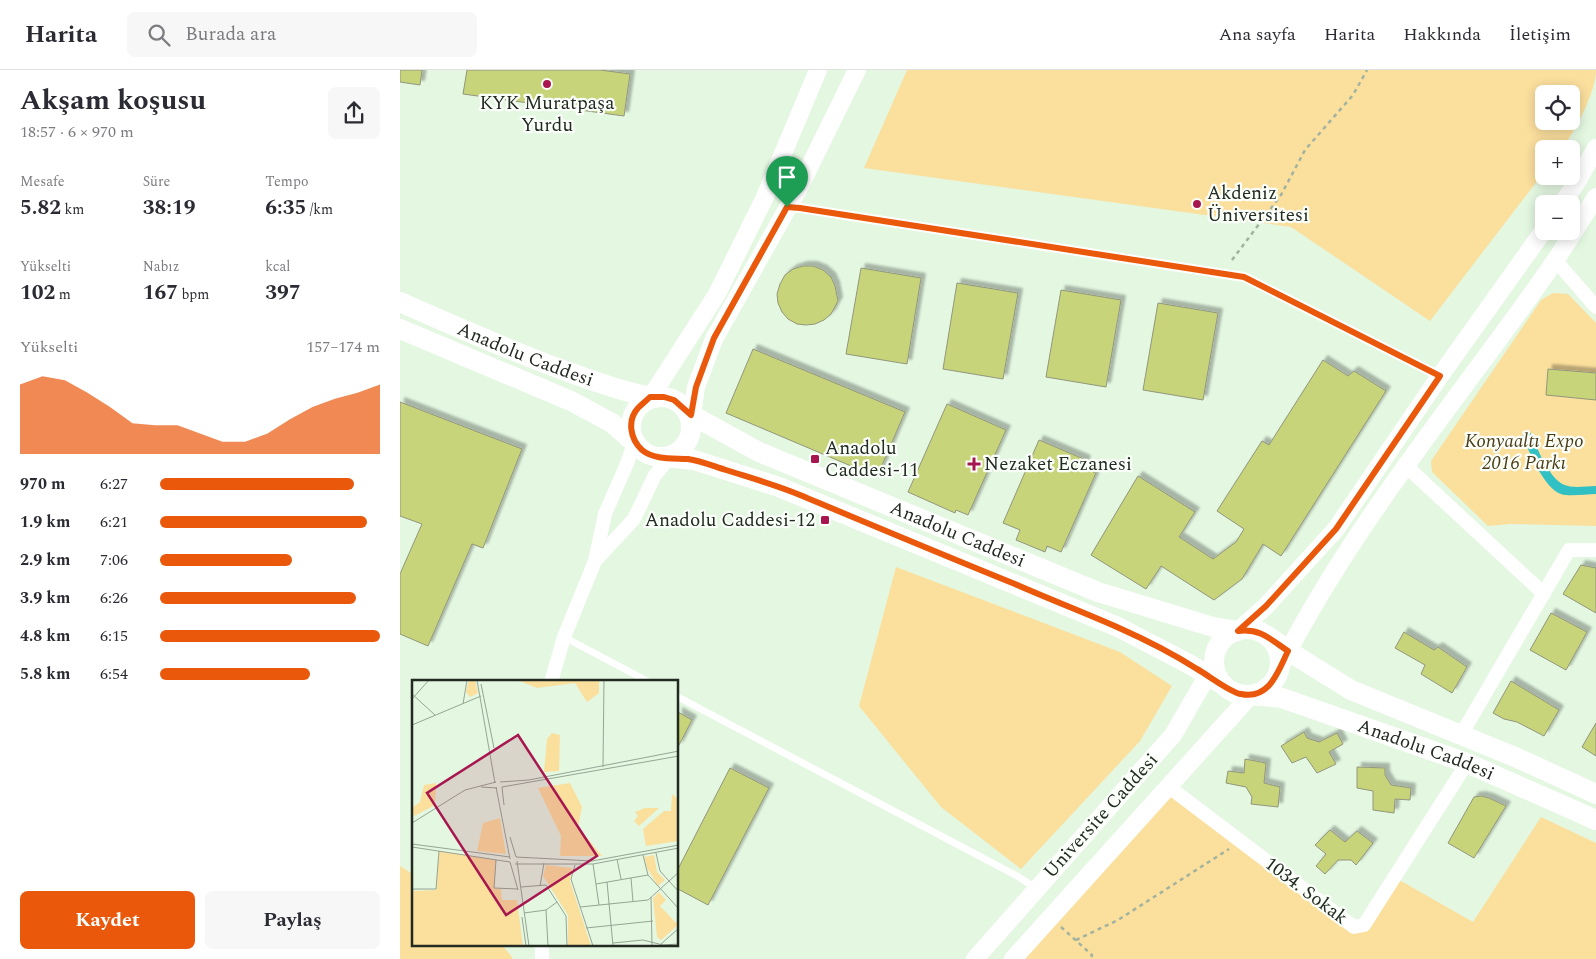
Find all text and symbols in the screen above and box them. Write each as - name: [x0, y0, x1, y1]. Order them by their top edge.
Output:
- search box: [127, 12, 477, 57]
- text: Harita: [25, 17, 97, 53]
- text: Burada ara: [185, 20, 276, 49]
- icon: search: [145, 21, 173, 49]
- text: Ana sayfa: [1219, 21, 1296, 48]
- text: Harita: [1324, 21, 1375, 48]
- text: Hakkında: [1403, 21, 1481, 48]
- text: İletişim: [1509, 21, 1571, 48]
- marker: KYK Muratpaşa Yurdu: [541, 78, 553, 90]
- text: Akşam koşusu: [20, 79, 206, 122]
- map controls: [1535, 85, 1580, 240]
- button: locate: [1535, 85, 1580, 130]
- button: share: [328, 87, 380, 139]
- place label: KYK Muratpaşa Yurdu: [479, 89, 615, 140]
- text: 18:57 · 6 × 970 m: [20, 120, 134, 144]
- button: +: [1535, 140, 1580, 185]
- pin: [766, 156, 808, 207]
- icon: arrive: [773, 163, 801, 191]
- text: Mesafe: [20, 171, 65, 192]
- text: Süre: [143, 171, 170, 192]
- text: Tempo: [265, 171, 308, 192]
- place label: Akdeniz Üniversitesi: [1207, 179, 1309, 230]
- text: 5.82: [20, 192, 61, 224]
- text: 38:19: [143, 192, 195, 224]
- text: 6:35: [265, 192, 306, 224]
- button: −: [1535, 195, 1580, 240]
- marker: Akdeniz Üniversitesi: [1191, 198, 1203, 210]
- text: km: [61, 199, 84, 220]
- text: /km: [306, 199, 333, 220]
- text: Yükselti: [20, 256, 71, 277]
- text: Nabız: [143, 256, 179, 277]
- text: kcal: [265, 256, 290, 277]
- text: 102: [20, 277, 55, 309]
- text: 167: [143, 277, 178, 309]
- text: 397: [265, 277, 301, 309]
- text: m: [55, 284, 71, 305]
- text: bpm: [178, 284, 209, 305]
- street label: Anadolu Caddesi: [453, 314, 598, 394]
- text: Yükselti: [20, 335, 78, 359]
- text: 157–174 m: [306, 335, 380, 359]
- park label: Konyaaltı Expo 2016 Parkı: [1464, 427, 1584, 478]
- place label: Anadolu Caddesi-11: [825, 434, 919, 485]
- place label: Nezaket Eczanesi: [984, 450, 1132, 479]
- marker: Anadolu Caddesi-11: [809, 453, 821, 465]
- marker: Nezaket Eczanesi: [968, 458, 980, 470]
- text: 970 m: [20, 472, 65, 496]
- text: 6:27: [100, 472, 128, 496]
- street label: Anadolu Caddesi: [886, 493, 1030, 575]
- place label: Anadolu Caddesi-12: [645, 506, 815, 535]
- text: 1.9 km: [20, 510, 70, 534]
- text: 6:21: [100, 510, 128, 534]
- marker: Anadolu Caddesi-12: [819, 514, 831, 526]
- text: 2.9 km: [20, 548, 70, 572]
- text: 7:06: [100, 548, 128, 572]
- text: 3.9 km: [20, 586, 70, 610]
- text: 6:26: [100, 586, 128, 610]
- text: 4.8 km: [20, 624, 70, 648]
- text: 6:15: [100, 624, 128, 648]
- text: 5.8 km: [20, 662, 70, 686]
- text: 6:54: [100, 662, 128, 686]
- inset map: [412, 680, 679, 946]
- street label: Anadolu Caddesi: [1353, 711, 1499, 788]
- street label: Universite Caddesi: [1037, 747, 1165, 885]
- street label: 1034. Sokak: [1258, 850, 1354, 932]
- button: Kaydet: [20, 891, 195, 949]
- button: Paylaş: [205, 891, 380, 949]

